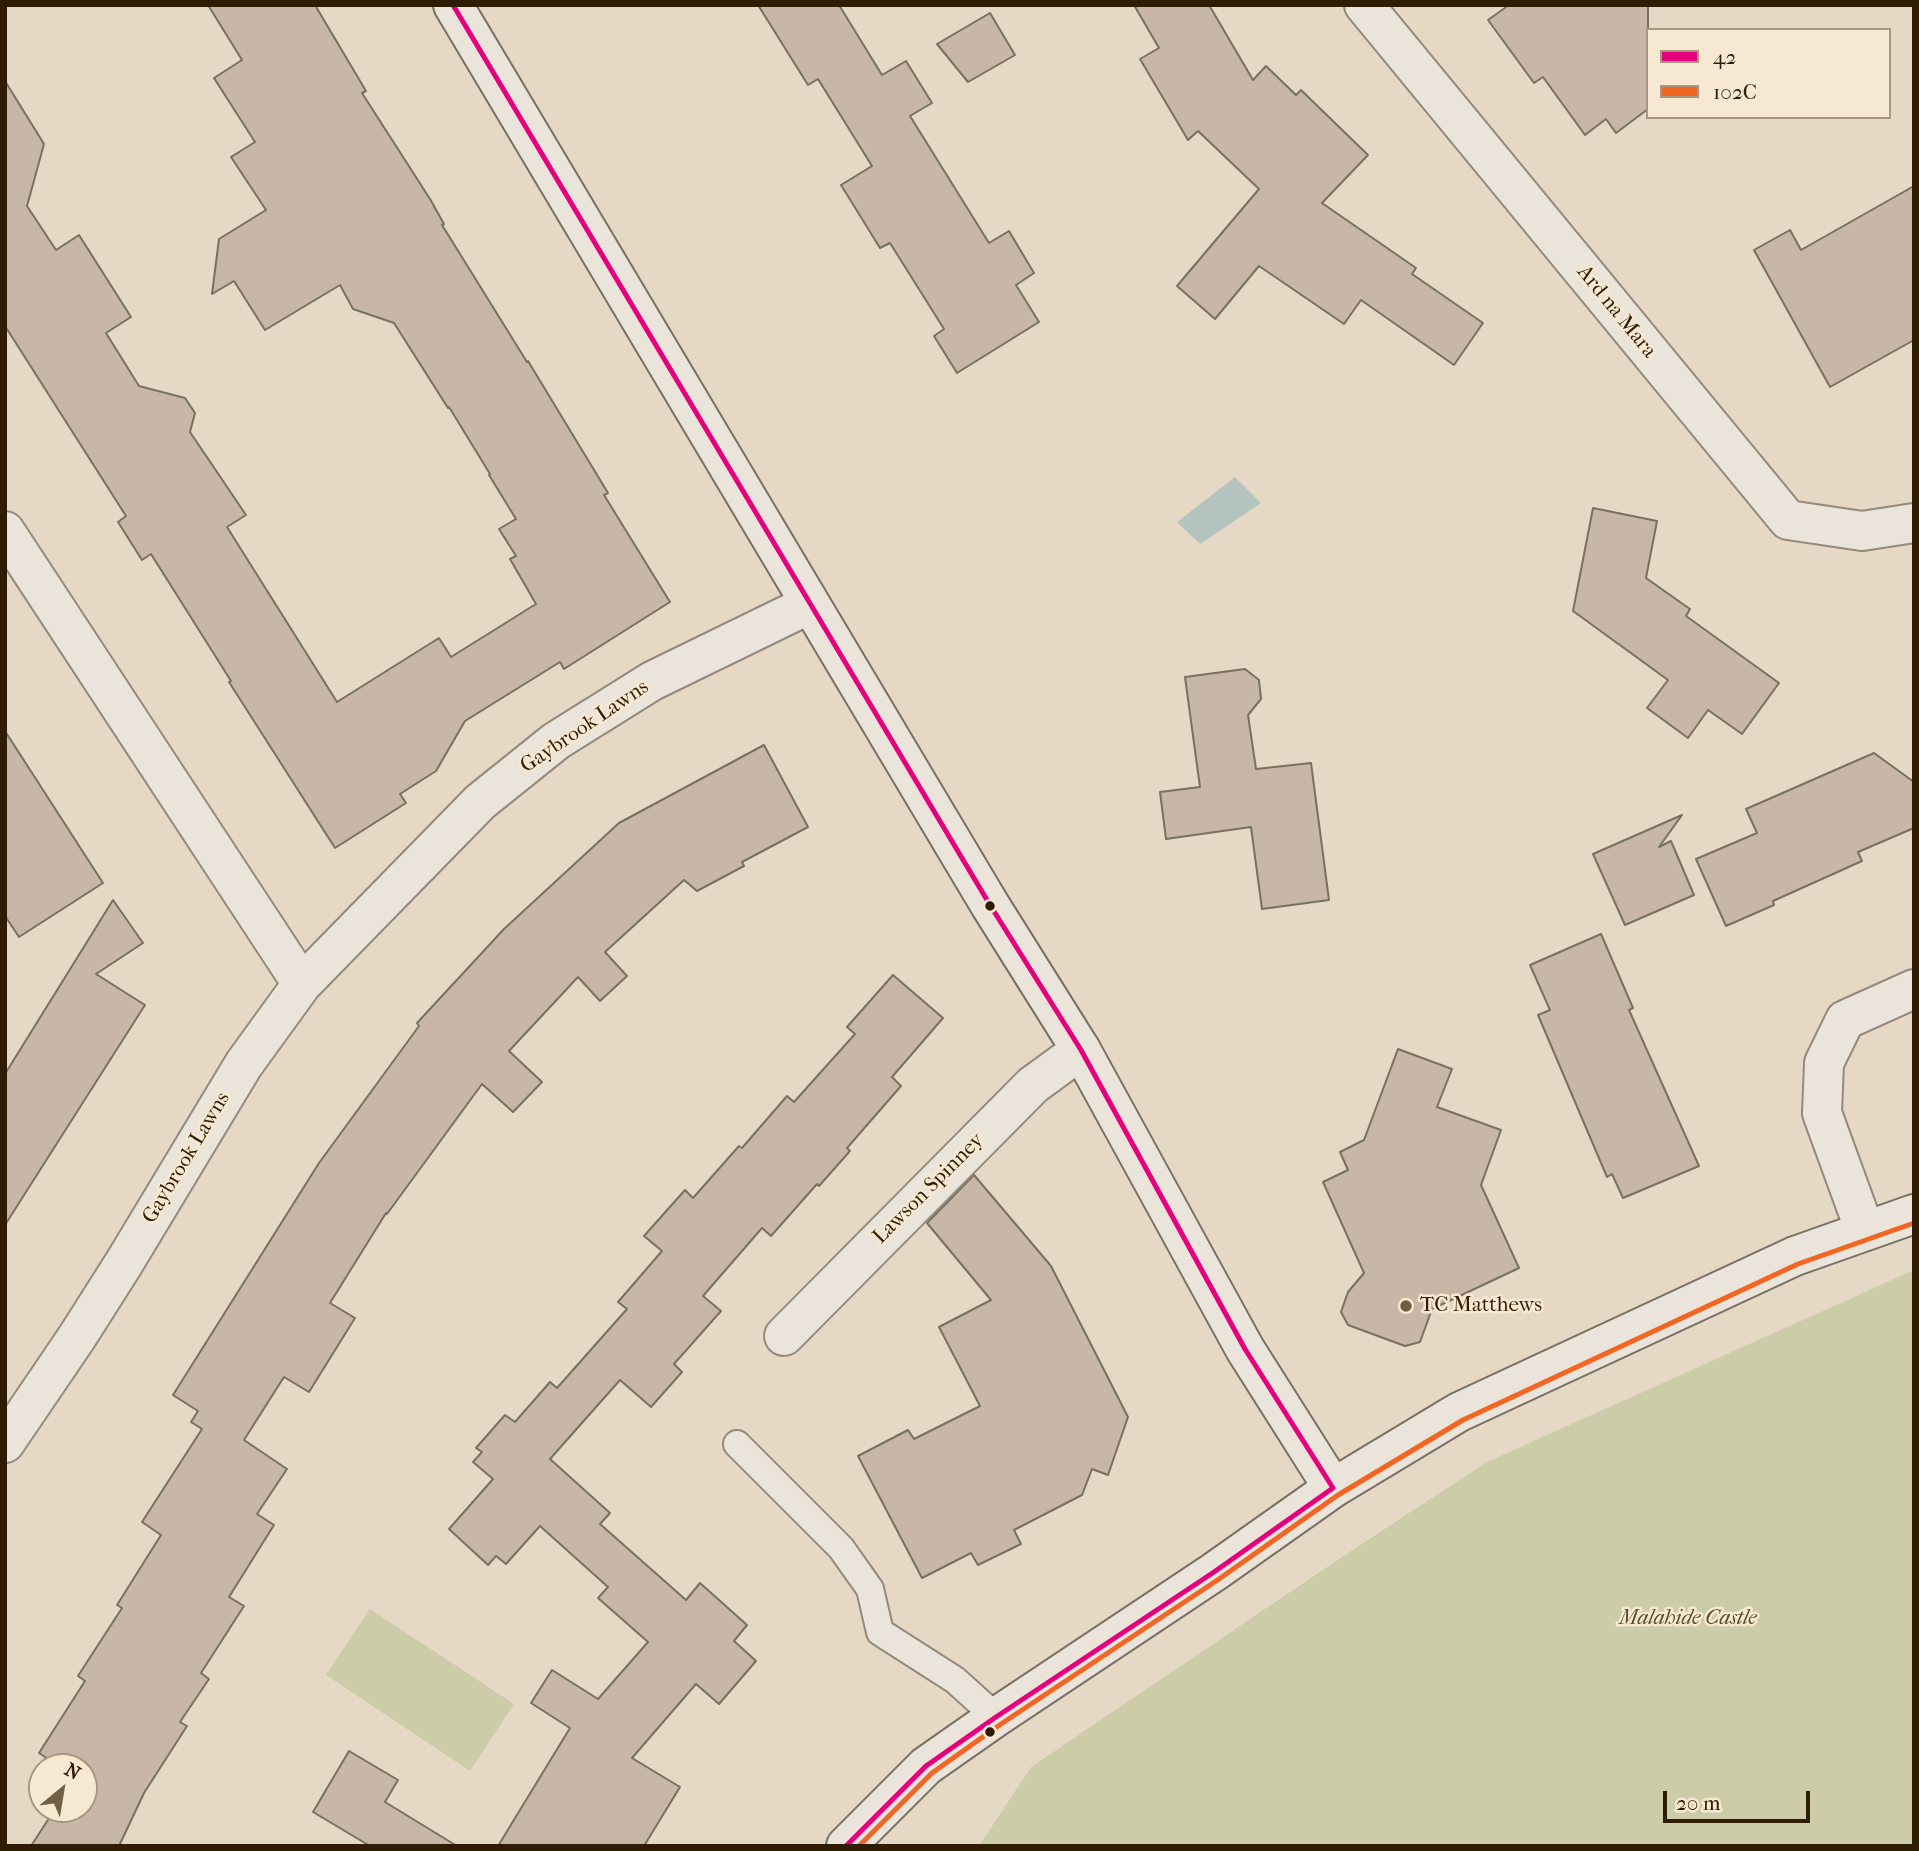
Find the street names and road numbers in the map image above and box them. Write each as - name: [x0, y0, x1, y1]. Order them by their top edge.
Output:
- street label: Ard na Mara: [1571, 260, 1661, 364]
- street label: Gaybrook Lawns: [516, 675, 654, 779]
- street label: Gaybrook Lawns: [138, 1088, 236, 1228]
- street label: Lawson Spinney: [868, 1128, 990, 1250]

